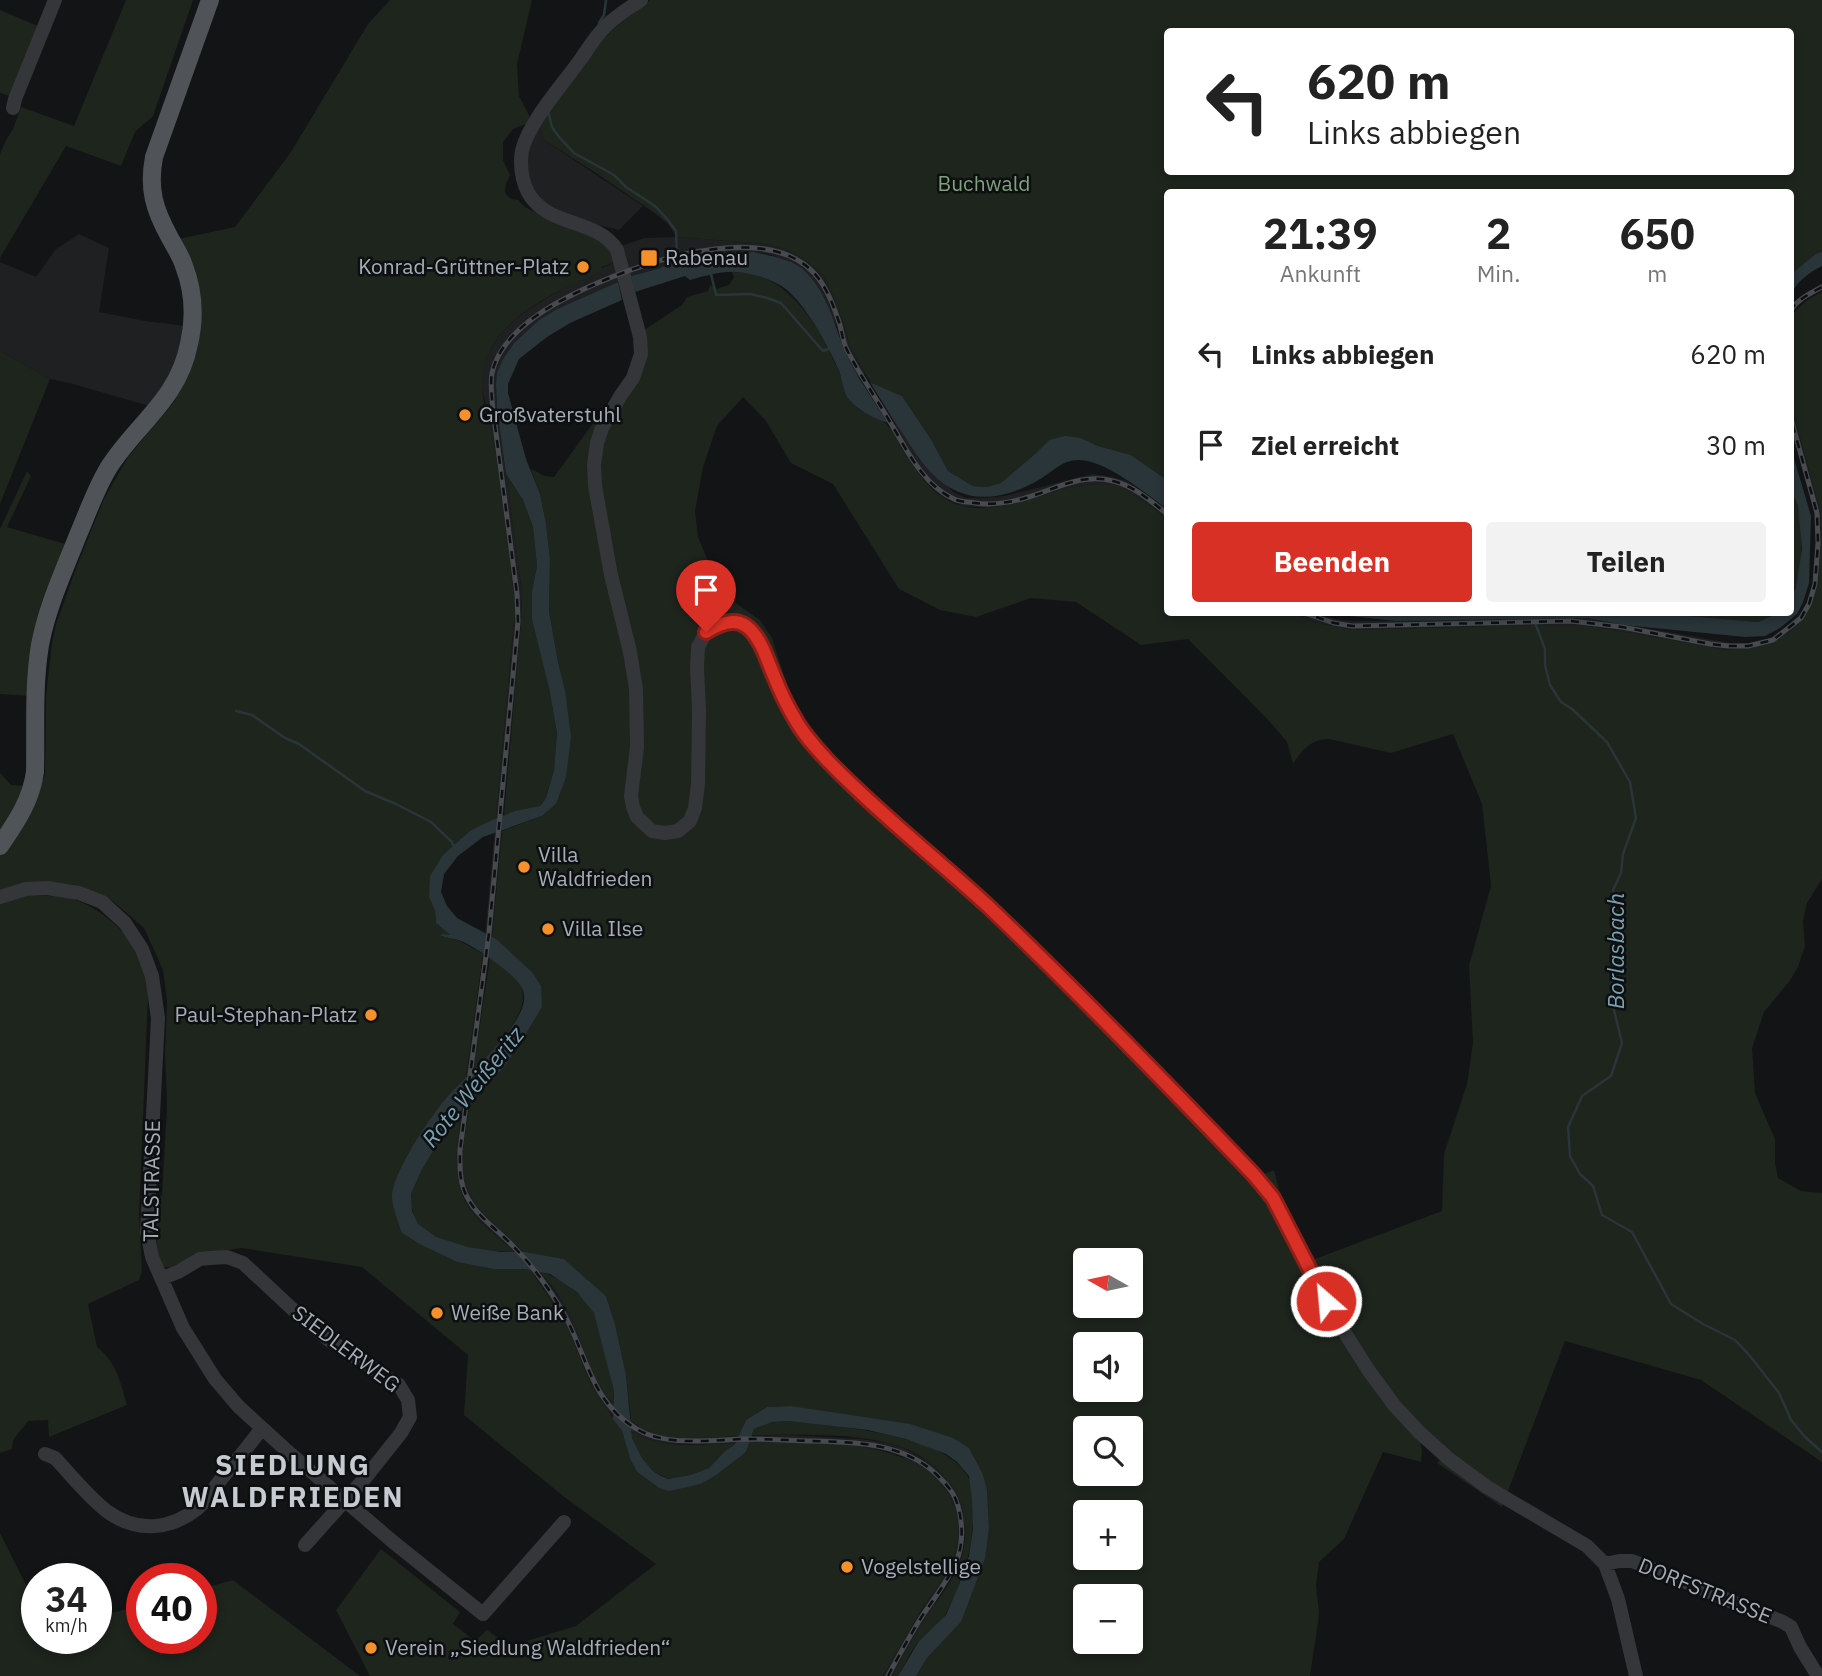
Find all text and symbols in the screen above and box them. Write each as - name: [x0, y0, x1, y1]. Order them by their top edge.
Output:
- text: 620 m: [1307, 49, 1451, 112]
- icon: left: [1192, 56, 1283, 147]
- text: Links abbiegen: [1307, 111, 1521, 153]
- park label: Buchwald: [937, 169, 1031, 197]
- text: 21:39: [1263, 206, 1378, 261]
- text: 2: [1486, 206, 1511, 261]
- text: 650: [1619, 206, 1695, 261]
- place label: Rabenau: [665, 243, 748, 271]
- marker: Rabenau: [639, 248, 659, 268]
- place label: Konrad-Grüttner-Platz: [358, 252, 569, 280]
- text: Ankunft: [1280, 258, 1361, 288]
- text: Min.: [1477, 258, 1520, 288]
- text: m: [1647, 258, 1667, 288]
- marker: Konrad-Grüttner-Platz: [575, 259, 591, 275]
- icon: left: [1192, 335, 1230, 373]
- text: Links abbiegen: [1251, 337, 1434, 371]
- text: 620 m: [1690, 337, 1766, 371]
- place label: Großvaterstuhl: [479, 400, 621, 428]
- marker: Großvaterstuhl: [457, 407, 473, 423]
- icon: arrive: [1192, 426, 1230, 464]
- text: Ziel erreicht: [1251, 428, 1399, 462]
- text: 30 m: [1706, 428, 1766, 462]
- button: Beenden: [1192, 522, 1472, 602]
- button: Teilen: [1486, 522, 1766, 602]
- pin: [676, 560, 736, 632]
- icon: arrive: [687, 571, 725, 609]
- place label: Villa Waldfrieden: [538, 840, 653, 892]
- marker: Villa Waldfrieden: [516, 859, 532, 875]
- water label: Borlasbach: [1600, 893, 1630, 1009]
- place label: Villa Ilse: [562, 914, 643, 942]
- marker: Villa Ilse: [540, 921, 556, 937]
- place label: Paul-Stephan-Platz: [174, 1000, 357, 1028]
- marker: Paul-Stephan-Platz: [363, 1007, 379, 1023]
- water label: Rote Weißeritz: [414, 1019, 530, 1153]
- street label: TALSTRASSE: [136, 1120, 166, 1242]
- north arrow: [1073, 1248, 1143, 1318]
- map controls: [1073, 1248, 1143, 1654]
- position arrow: [1289, 1264, 1363, 1338]
- street label: SIEDLERWEG: [287, 1298, 406, 1398]
- place label: Weiße Bank: [451, 1298, 564, 1326]
- marker: Weiße Bank: [429, 1305, 445, 1321]
- button: sound: [1073, 1332, 1143, 1402]
- button: search: [1073, 1416, 1143, 1486]
- district label: SIEDLUNG WALDFRIEDEN: [181, 1446, 405, 1515]
- button: +: [1073, 1500, 1143, 1570]
- street label: DORFSTRASSE: [1635, 1551, 1776, 1630]
- place label: Vogelstellige: [861, 1552, 981, 1580]
- marker: Vogelstellige: [839, 1559, 855, 1575]
- speed limit sign: 40: [126, 1563, 217, 1654]
- text: 34: [45, 1576, 88, 1622]
- button: −: [1073, 1584, 1143, 1654]
- text: km/h: [45, 1614, 88, 1637]
- place label: Verein „Siedlung Waldfrieden“: [385, 1633, 671, 1661]
- marker: Verein „Siedlung Waldfrieden“: [363, 1640, 379, 1656]

